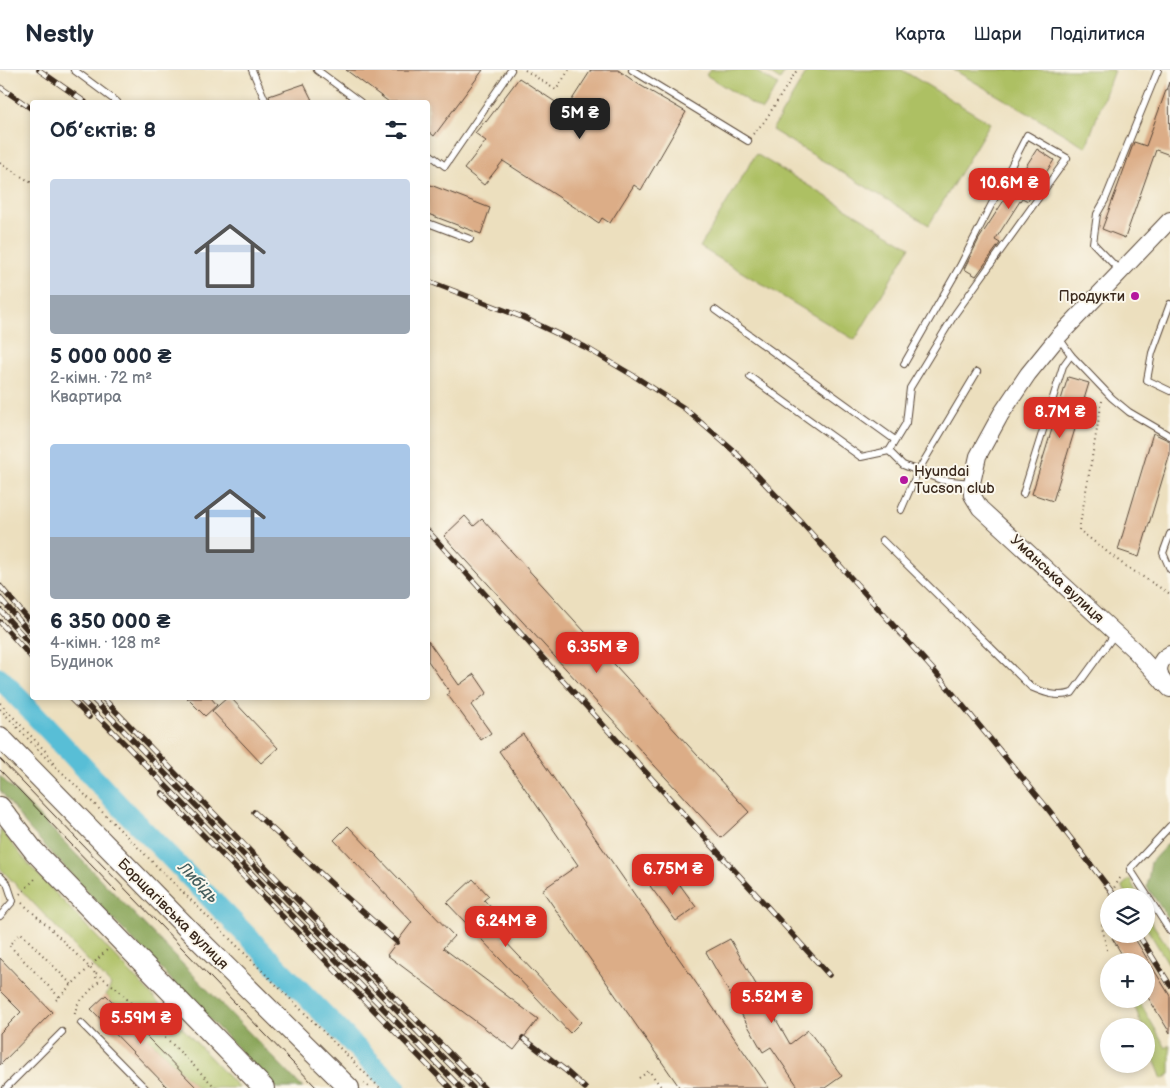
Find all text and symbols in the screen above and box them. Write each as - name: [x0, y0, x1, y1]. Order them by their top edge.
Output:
- text: Nestly: [25, 20, 94, 49]
- text: Карта: [895, 24, 945, 45]
- text: Шари: [973, 24, 1022, 45]
- text: Поділитися: [1050, 24, 1145, 45]
- pin: 5M ₴: [550, 98, 610, 140]
- text: 5M ₴: [561, 104, 599, 123]
- icon: filters: [382, 116, 410, 144]
- text: Об’єктів: 8: [50, 118, 156, 143]
- pin: 10.6M ₴: [963, 168, 1055, 210]
- text: 10.6M ₴: [980, 174, 1038, 193]
- icon: home: [185, 211, 275, 301]
- place label: Продукти: [1059, 287, 1125, 306]
- marker: Продукти: [1129, 290, 1141, 302]
- text: 5 000 000 ₴: [50, 344, 172, 369]
- text: 2-кімн. · 72 m²: [50, 369, 152, 388]
- text: Квартира: [50, 388, 122, 407]
- pin: 8.7M ₴: [1019, 396, 1101, 439]
- text: 8.7M ₴: [1035, 403, 1085, 422]
- place label: Hyundai Tucson club: [914, 462, 995, 498]
- marker: Hyundai Tucson club: [898, 474, 910, 486]
- icon: home: [185, 476, 275, 566]
- street label: Уманська вулиця: [1006, 531, 1108, 627]
- text: 6 350 000 ₴: [50, 609, 170, 634]
- pin: 6.35M ₴: [551, 632, 643, 674]
- text: 4-кімн. · 128 m²: [50, 634, 161, 653]
- text: 6.35M ₴: [567, 638, 627, 657]
- text: Будинок: [50, 653, 113, 672]
- street label: Борщагівська вулиця: [113, 854, 233, 974]
- pin: 6.75M ₴: [627, 854, 719, 896]
- water label: Либідь: [173, 858, 222, 907]
- text: 6.75M ₴: [643, 860, 703, 879]
- map controls: [1100, 888, 1155, 1073]
- button: layers: [1100, 888, 1155, 943]
- pin: 6.24M ₴: [460, 906, 552, 948]
- text: 6.24M ₴: [476, 912, 536, 931]
- button: +: [1100, 953, 1155, 1008]
- pin: 5.52M ₴: [726, 982, 818, 1024]
- text: 5.52M ₴: [742, 988, 802, 1007]
- pin: 5.59M ₴: [95, 1002, 187, 1045]
- text: 5.59M ₴: [111, 1009, 171, 1028]
- button: −: [1100, 1018, 1155, 1073]

